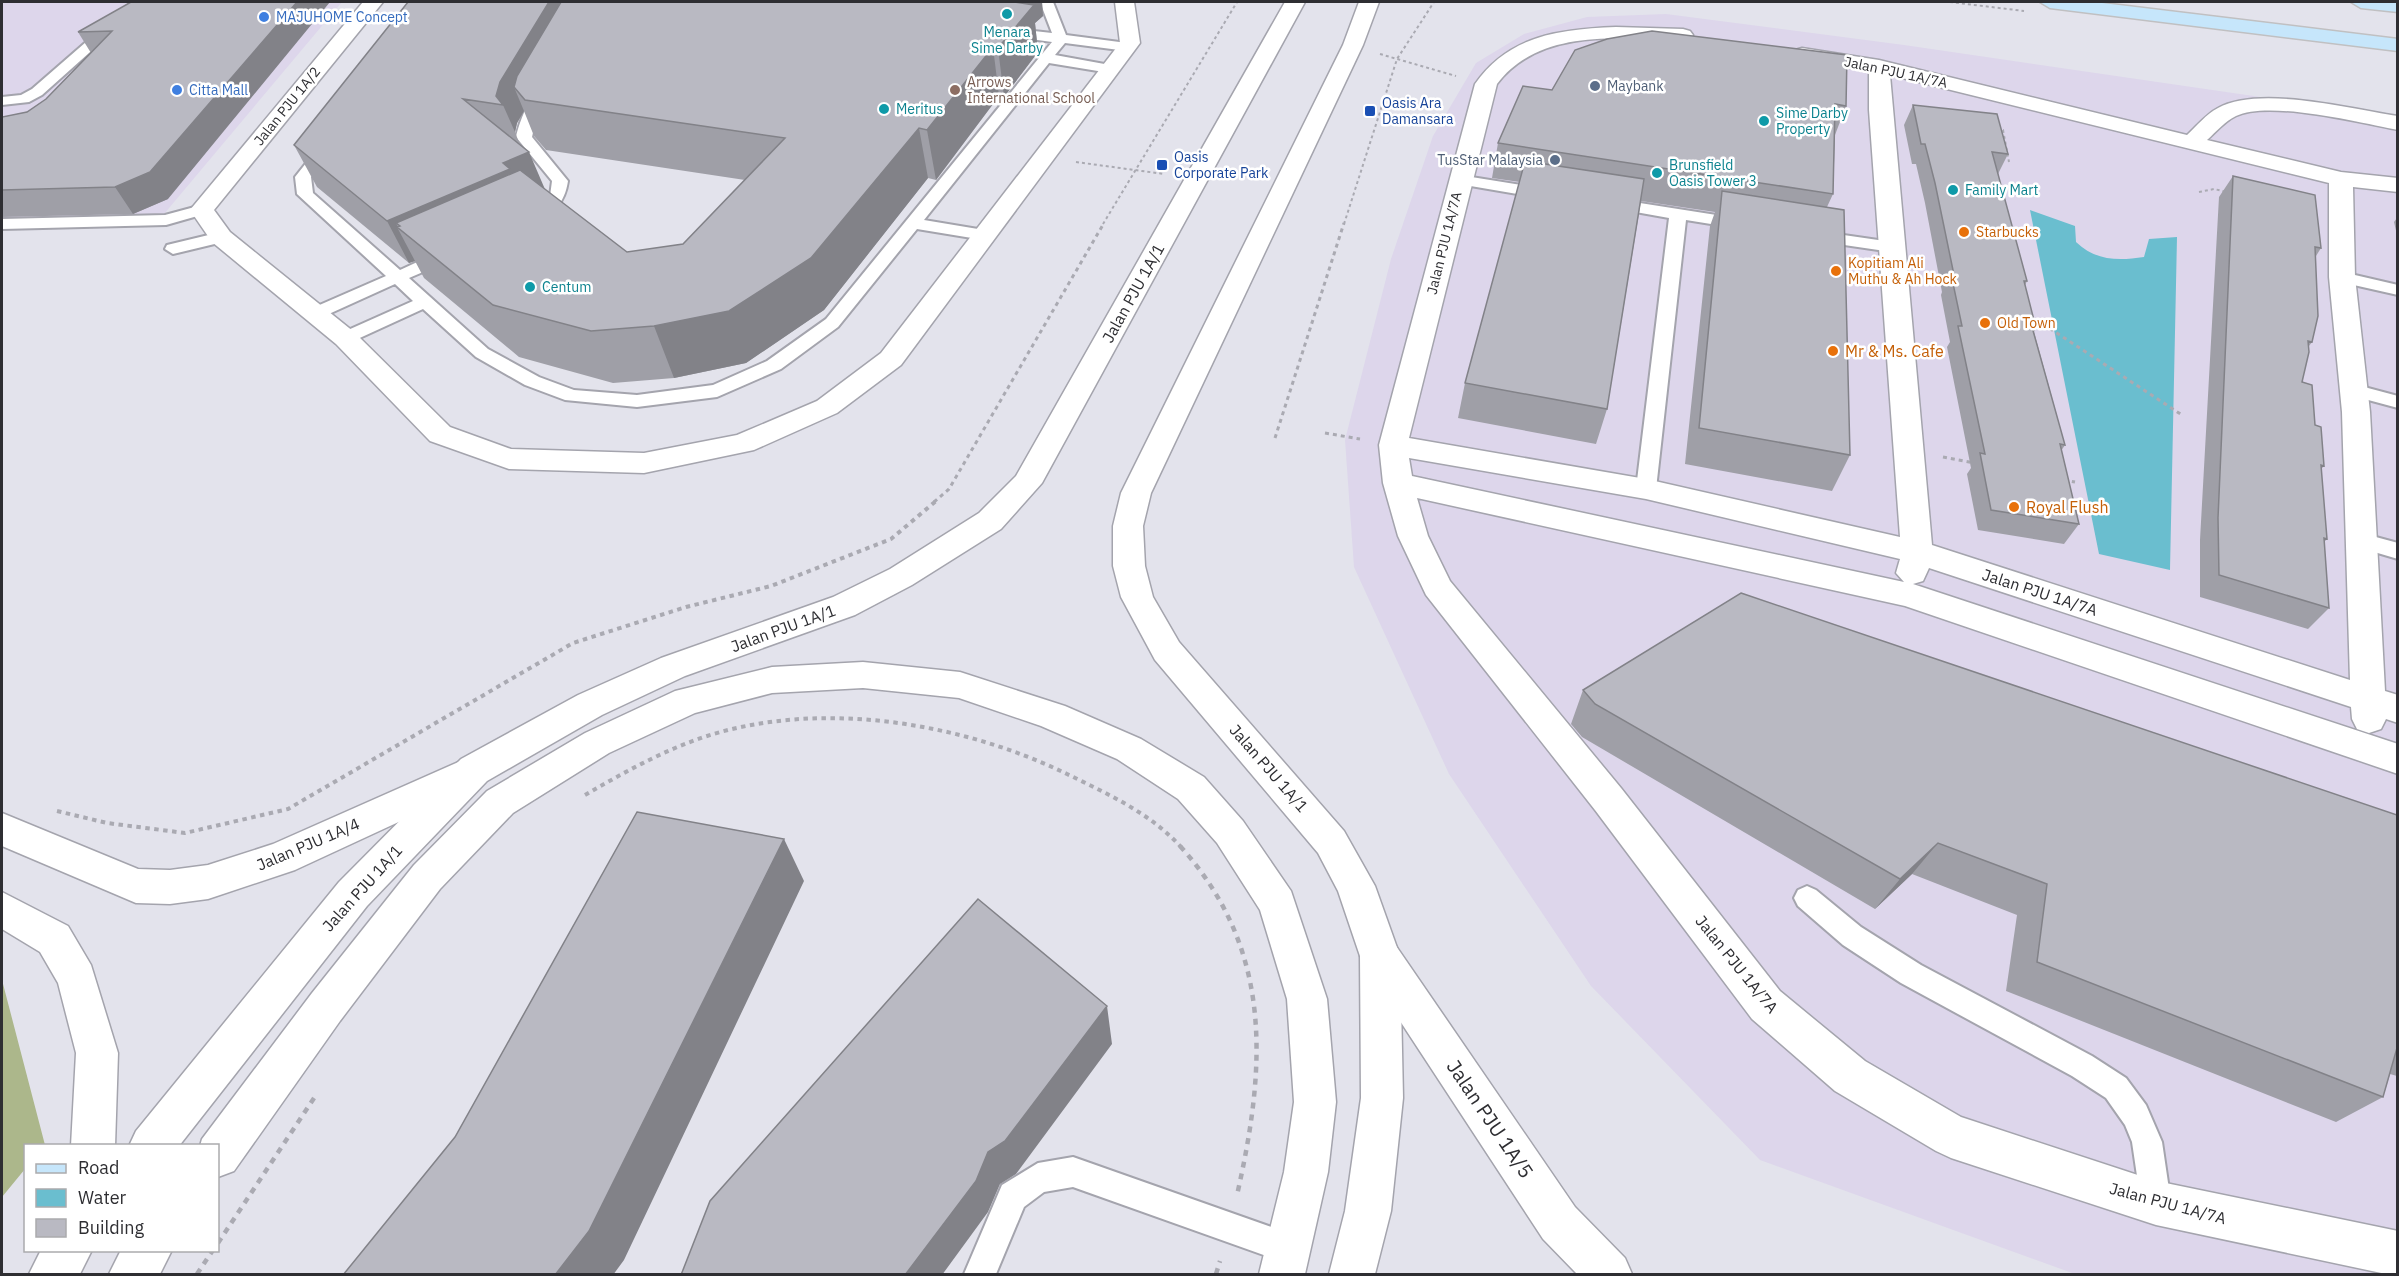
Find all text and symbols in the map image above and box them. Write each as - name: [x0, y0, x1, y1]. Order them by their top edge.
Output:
- marker: Menara Sime Darby: [1000, 7, 1014, 21]
- place label: MAJUHOME Concept: [276, 8, 408, 26]
- marker: MAJUHOME Concept: [257, 10, 271, 24]
- place label: Menara Sime Darby: [971, 23, 1043, 57]
- street label: Jalan PJU 1A/7A: [1843, 52, 1949, 92]
- street label: Jalan PJU 1A/2: [250, 63, 324, 149]
- place label: Arrows International School: [967, 73, 1095, 107]
- place label: Maybank: [1607, 77, 1664, 95]
- marker: Maybank: [1588, 79, 1602, 93]
- place label: Citta Mall: [189, 81, 248, 99]
- marker: Citta Mall: [170, 83, 184, 97]
- marker: Arrows International School: [948, 83, 962, 97]
- place label: Oasis Ara Damansara: [1382, 94, 1454, 128]
- place label: Meritus: [896, 100, 944, 118]
- marker: Meritus: [877, 102, 891, 116]
- marker: Oasis Ara Damansara: [1363, 104, 1377, 118]
- place label: Sime Darby Property: [1776, 104, 1848, 138]
- marker: Sime Darby Property: [1757, 114, 1771, 128]
- place label: Oasis Corporate Park: [1174, 148, 1269, 182]
- place label: TusStar Malaysia: [1437, 151, 1544, 169]
- marker: TusStar Malaysia: [1548, 153, 1562, 167]
- place label: Brunsfield Oasis Tower 3: [1669, 156, 1757, 190]
- marker: Oasis Corporate Park: [1155, 158, 1169, 172]
- marker: Brunsfield Oasis Tower 3: [1650, 166, 1664, 180]
- place label: Family Mart: [1965, 181, 2038, 199]
- marker: Family Mart: [1946, 183, 1960, 197]
- street label: Jalan PJU 1A/7A: [1423, 190, 1465, 296]
- place label: Starbucks: [1976, 223, 2039, 241]
- marker: Starbucks: [1957, 225, 1971, 239]
- street label: Jalan PJU 1A/1: [1098, 240, 1168, 346]
- place label: Kopitiam Ali Muthu & Ah Hock: [1848, 254, 1957, 288]
- marker: Kopitiam Ali Muthu & Ah Hock: [1829, 264, 1843, 278]
- place label: Centum: [542, 278, 591, 296]
- marker: Centum: [523, 280, 537, 294]
- place label: Old Town: [1997, 314, 2056, 332]
- marker: Old Town: [1978, 316, 1992, 330]
- place label: Mr & Ms. Cafe: [1845, 341, 1944, 361]
- marker: Mr & Ms. Cafe: [1826, 344, 1840, 358]
- place label: Royal Flush: [2026, 497, 2109, 517]
- marker: Royal Flush: [2007, 500, 2021, 514]
- street label: Jalan PJU 1A/7A: [1980, 564, 2100, 620]
- street label: Jalan PJU 1A/1: [728, 600, 838, 656]
- street label: Jalan PJU 1A/1: [1225, 720, 1313, 816]
- street label: Jalan PJU 1A/4: [254, 813, 362, 875]
- street label: Jalan PJU 1A/1: [318, 840, 406, 936]
- street label: Jalan PJU 1A/7A: [1691, 911, 1783, 1017]
- street label: Jalan PJU 1A/5: [1441, 1054, 1540, 1183]
- legend: [24, 1144, 219, 1252]
- text: Road: [78, 1156, 119, 1179]
- street label: Jalan PJU 1A/7A: [2107, 1178, 2229, 1228]
- text: Water: [78, 1186, 127, 1209]
- text: Building: [78, 1216, 145, 1239]

